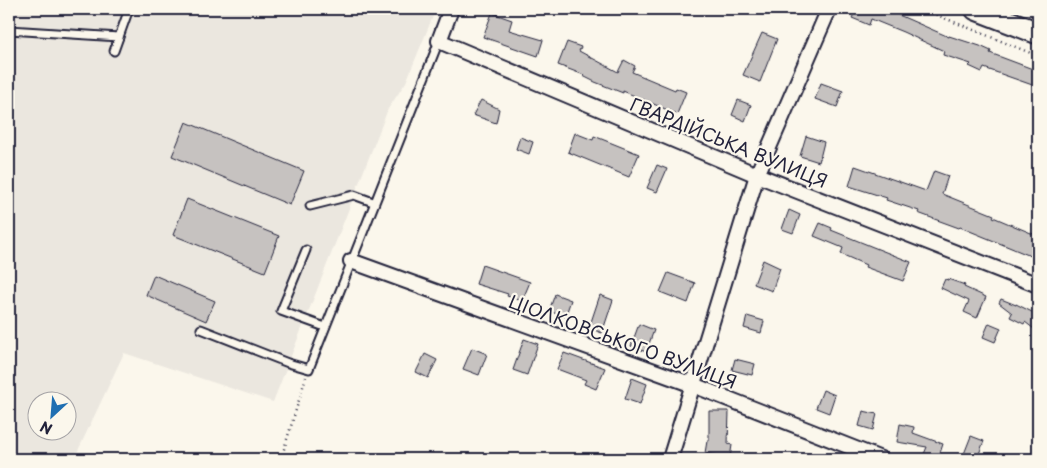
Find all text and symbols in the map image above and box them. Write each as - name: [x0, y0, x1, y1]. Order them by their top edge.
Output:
- street label: ГВАРДІЙСЬКА ВУЛИЦЯ: [626, 90, 832, 194]
- street label: ЦІОЛКОВСЬКОГО ВУЛИЦЯ: [505, 287, 741, 395]
- north arrow: [28, 390, 78, 440]
- text: N: [36, 416, 56, 440]

